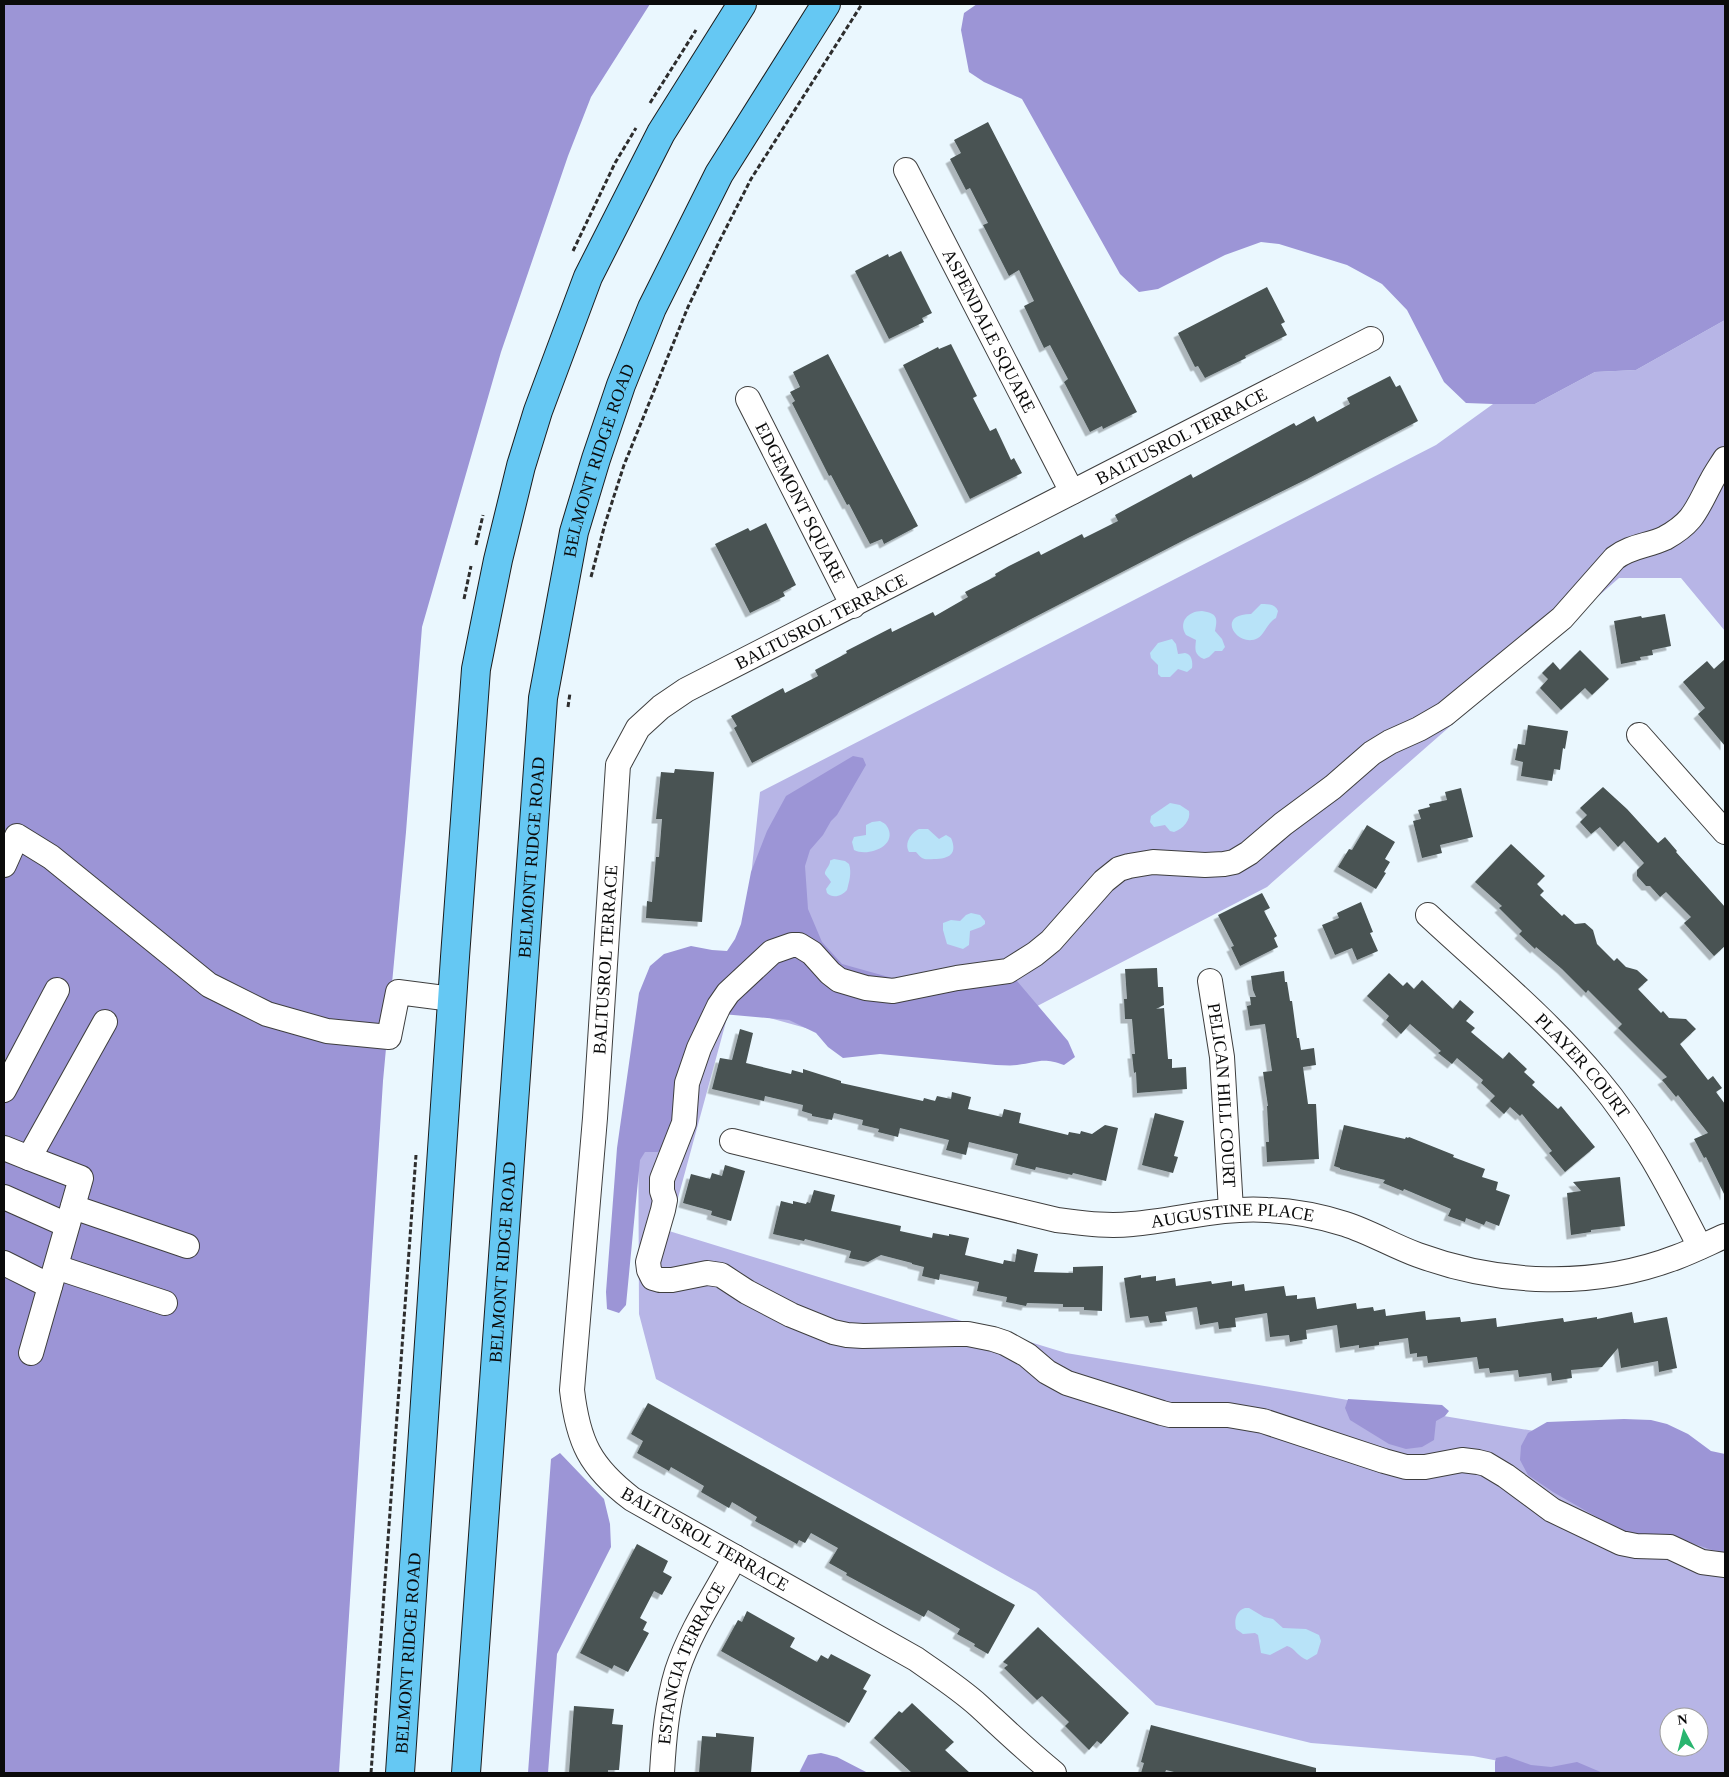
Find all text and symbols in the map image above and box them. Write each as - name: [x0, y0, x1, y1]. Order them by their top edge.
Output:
- street label: ASPENDALE SQUARE: [938, 246, 1039, 416]
- street label: BELMONT RIDGE ROAD: [559, 361, 638, 559]
- street label: BALTUSROL TERRACE: [1092, 384, 1270, 489]
- street label: EDGEMONT SQUARE: [751, 419, 849, 586]
- street label: BALTUSROL TERRACE: [732, 569, 910, 673]
- street label: BELMONT RIDGE ROAD: [514, 756, 549, 959]
- street label: BALTUSROL TERRACE: [589, 864, 621, 1055]
- street label: PELICAN HILL COURT: [1204, 1002, 1240, 1188]
- street label: PLAYER COURT: [1531, 1009, 1634, 1122]
- street label: BELMONT RIDGE ROAD: [485, 1161, 520, 1364]
- street label: AUGUSTINE PLACE: [1149, 1199, 1316, 1232]
- street label: BALTUSROL TERRACE: [618, 1483, 792, 1595]
- street label: BELMONT RIDGE ROAD: [391, 1552, 425, 1755]
- street label: ESTANCIA TERRACE: [654, 1578, 729, 1745]
- north arrow: [1659, 1707, 1709, 1757]
- text: N: [1677, 1712, 1688, 1728]

